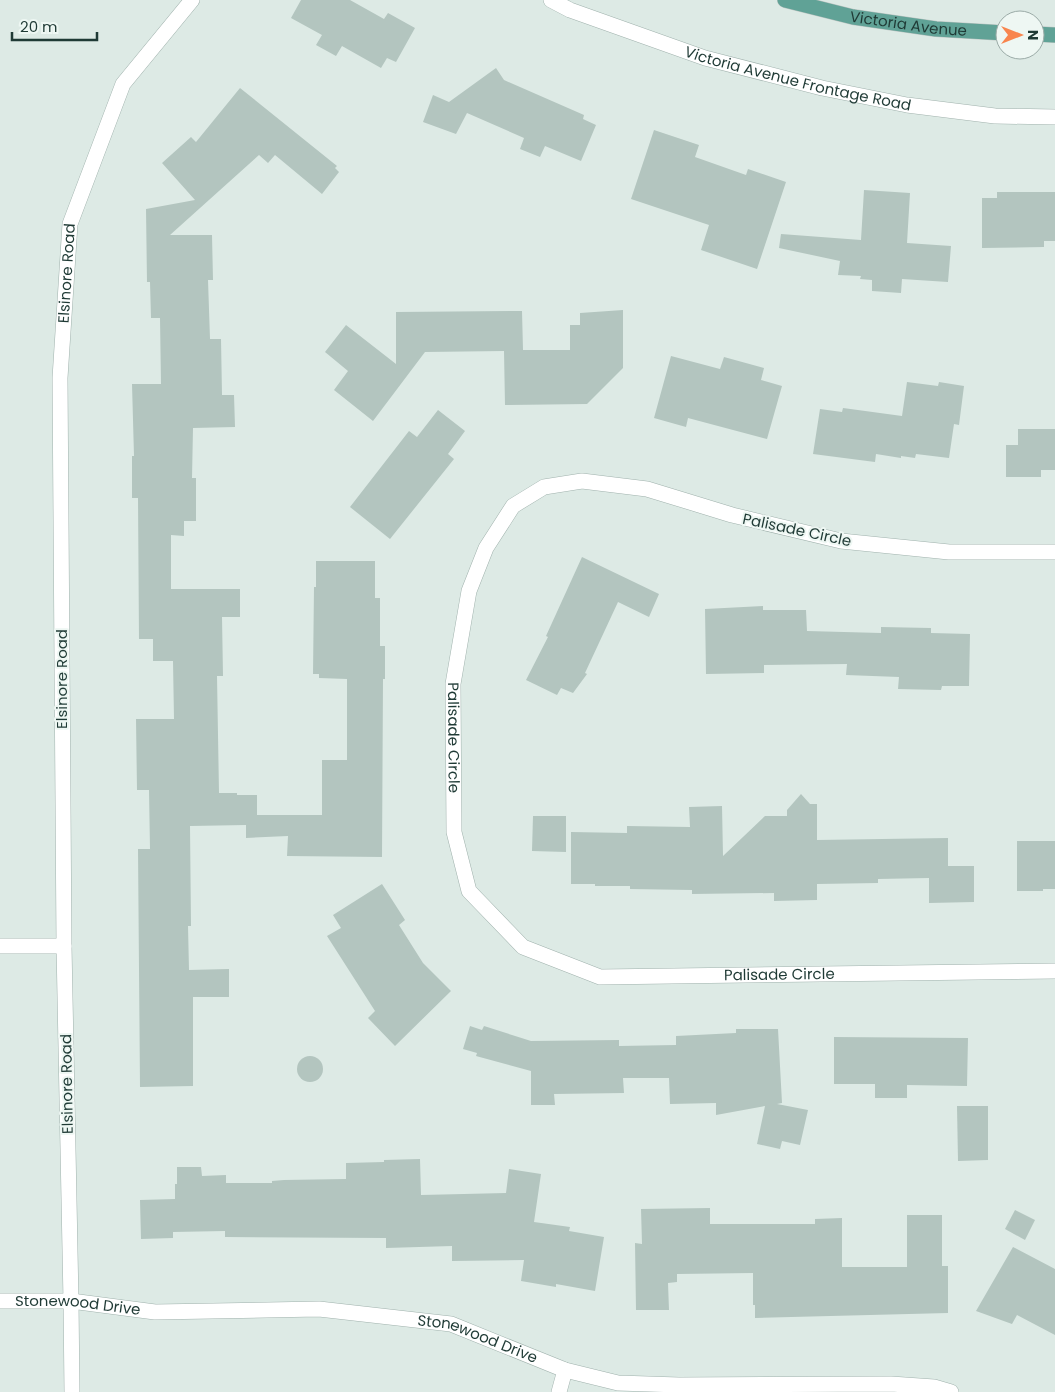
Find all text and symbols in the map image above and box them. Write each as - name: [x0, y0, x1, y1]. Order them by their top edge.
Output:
- street label: Victoria Avenue: [849, 6, 968, 41]
- scale bar: [12, 10, 98, 42]
- north arrow: [995, 10, 1045, 60]
- text: 20 m: [20, 16, 58, 37]
- text: N: [1023, 30, 1043, 40]
- street label: Victoria Avenue Frontage Road: [682, 41, 913, 116]
- street label: Elsinore Road: [53, 223, 80, 324]
- street label: Palisade Circle: [741, 508, 853, 551]
- street label: Elsinore Road: [51, 629, 72, 729]
- street label: Palisade Circle: [443, 682, 465, 793]
- street label: Palisade Circle: [724, 963, 835, 985]
- street label: Elsinore Road: [55, 1034, 78, 1134]
- street label: Stonewood Drive: [15, 1290, 142, 1320]
- street label: Stonewood Drive: [416, 1309, 541, 1368]

